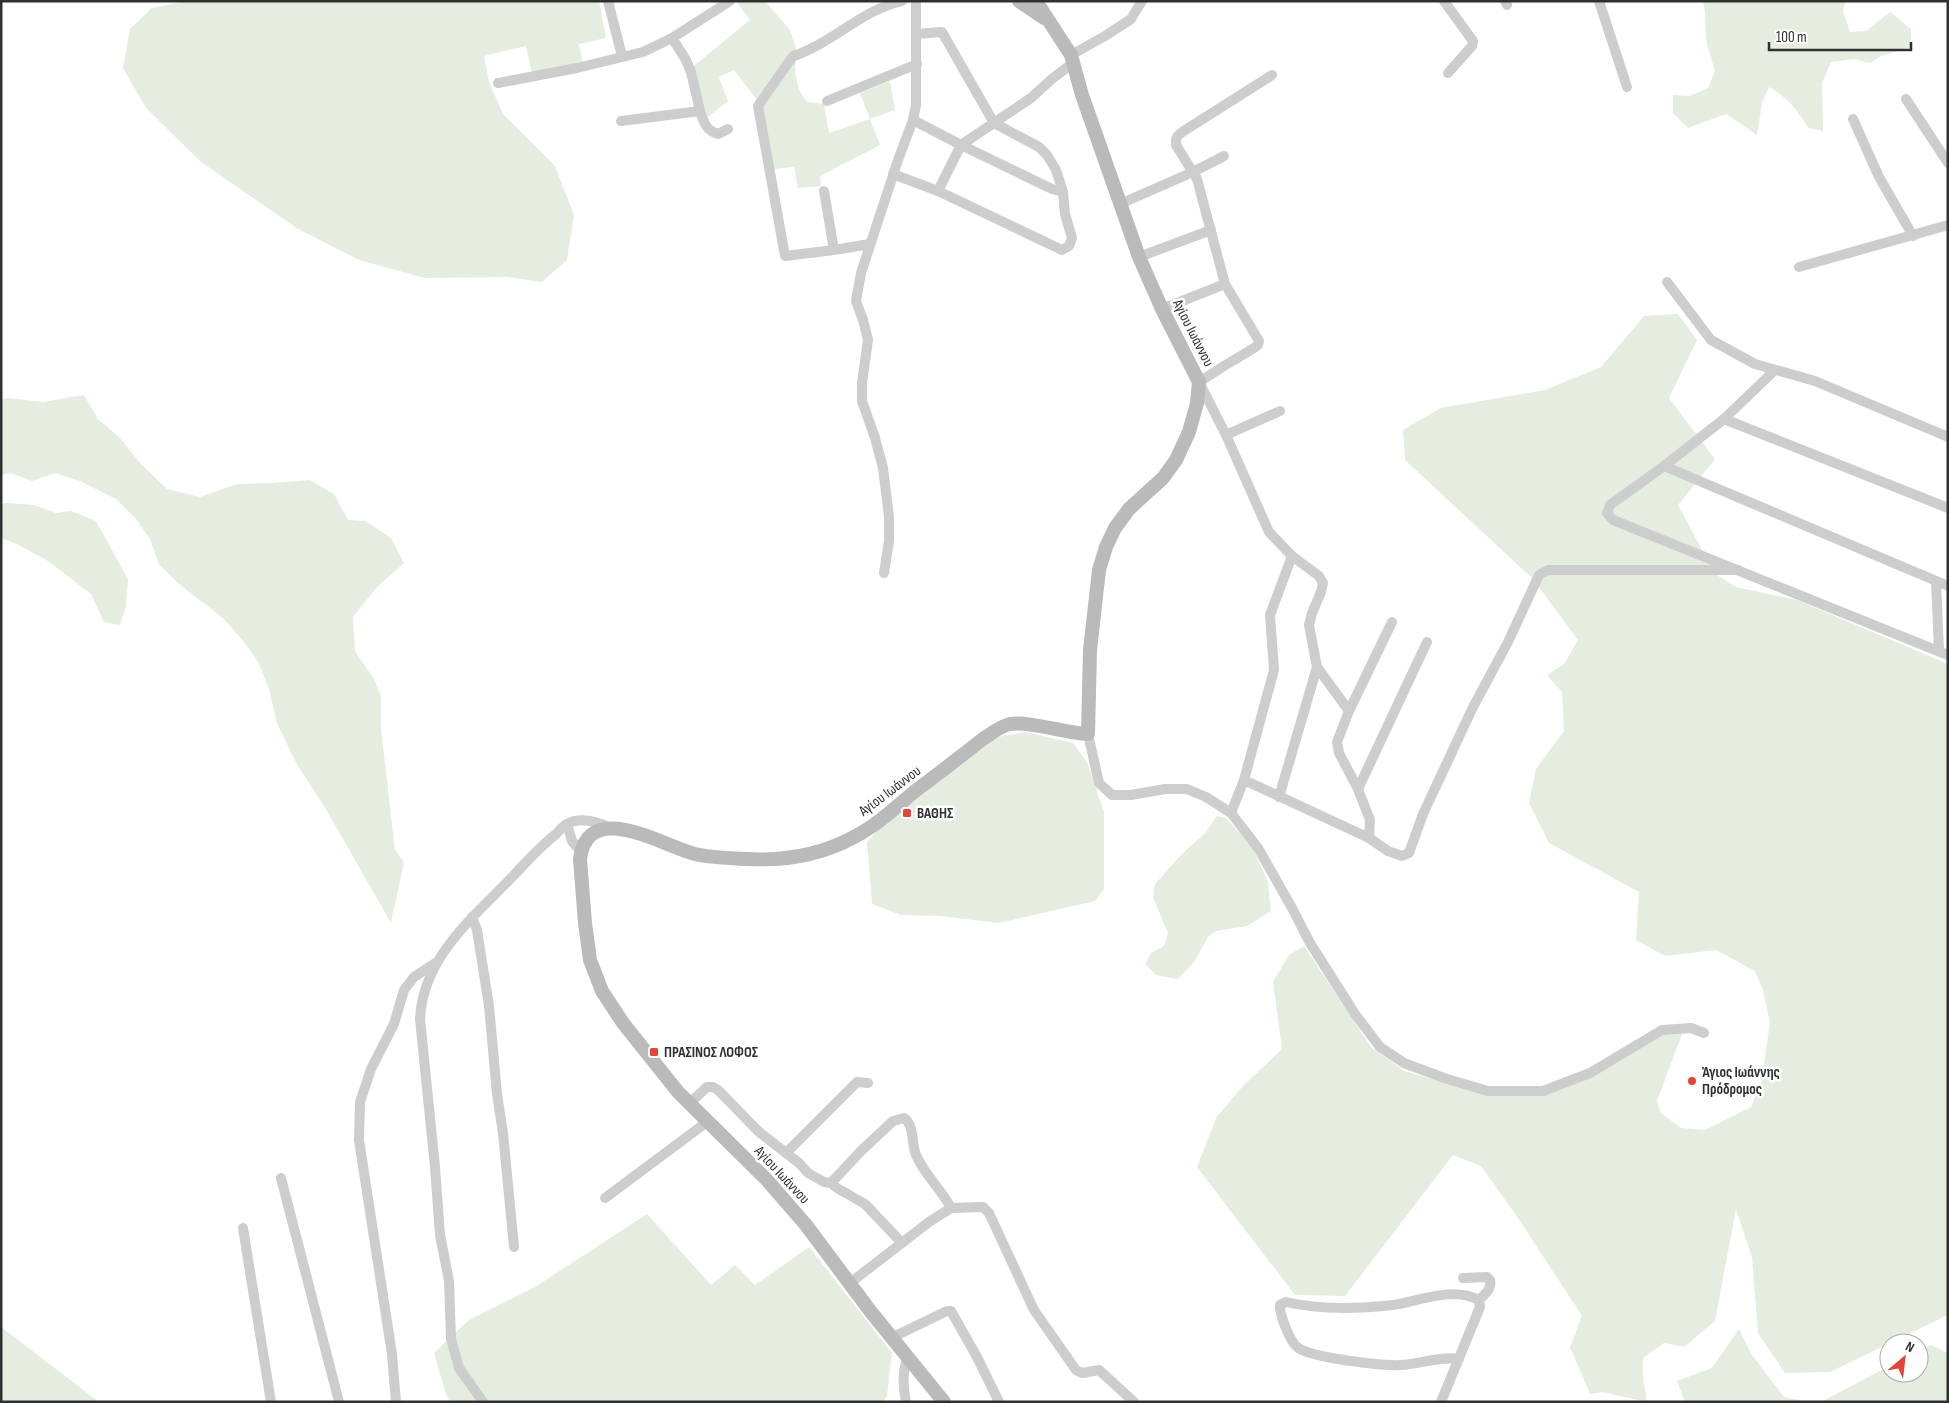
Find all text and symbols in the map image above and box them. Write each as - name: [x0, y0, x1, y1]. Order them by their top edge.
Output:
- scale bar: [1769, 20, 1912, 52]
- text: 100 m: [1776, 28, 1807, 47]
- street label: Αγίου Ιωάννου: [1168, 295, 1218, 370]
- street label: Αγίου Ιωάννου: [854, 761, 925, 821]
- place label: ΒΑΘΗΣ: [917, 804, 953, 823]
- marker: ΒΑΘΗΣ: [901, 807, 913, 819]
- place label: ΠΡΑΣΙΝΟΣ ΛΟΦΟΣ: [664, 1043, 758, 1062]
- marker: ΠΡΑΣΙΝΟΣ ΛΟΦΟΣ: [648, 1046, 660, 1058]
- place label: Άγιος Ιωάννης Πρόδρομος: [1702, 1063, 1780, 1099]
- marker: Άγιος Ιωάννης Πρόδρομος: [1686, 1075, 1698, 1087]
- street label: Αγίου Ιωάννου: [749, 1141, 814, 1208]
- north arrow: [1879, 1333, 1929, 1383]
- text: N: [1903, 1338, 1917, 1356]

